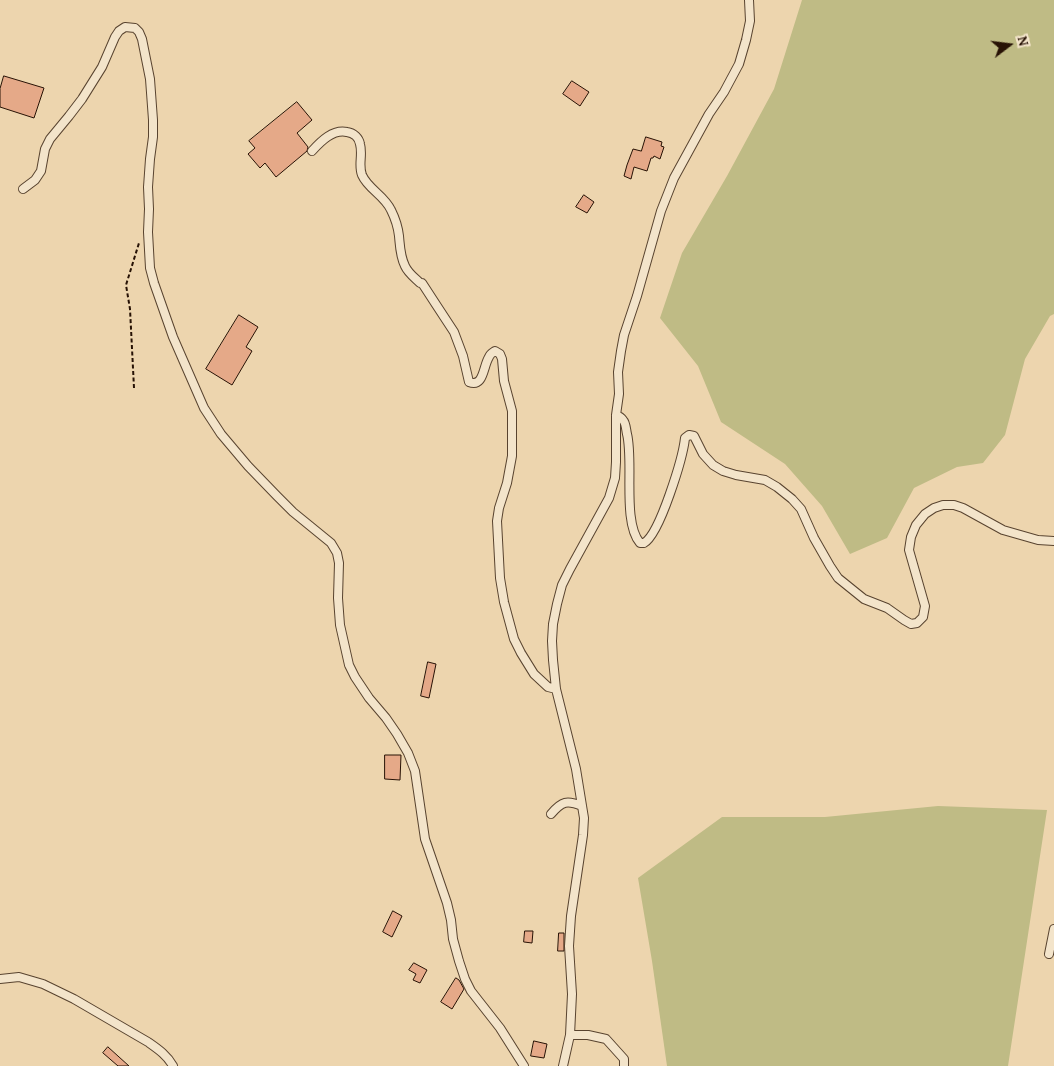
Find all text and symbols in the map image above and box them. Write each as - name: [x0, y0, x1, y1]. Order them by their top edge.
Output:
- north arrow: [984, 20, 1034, 70]
- text: N: [1013, 34, 1034, 48]

